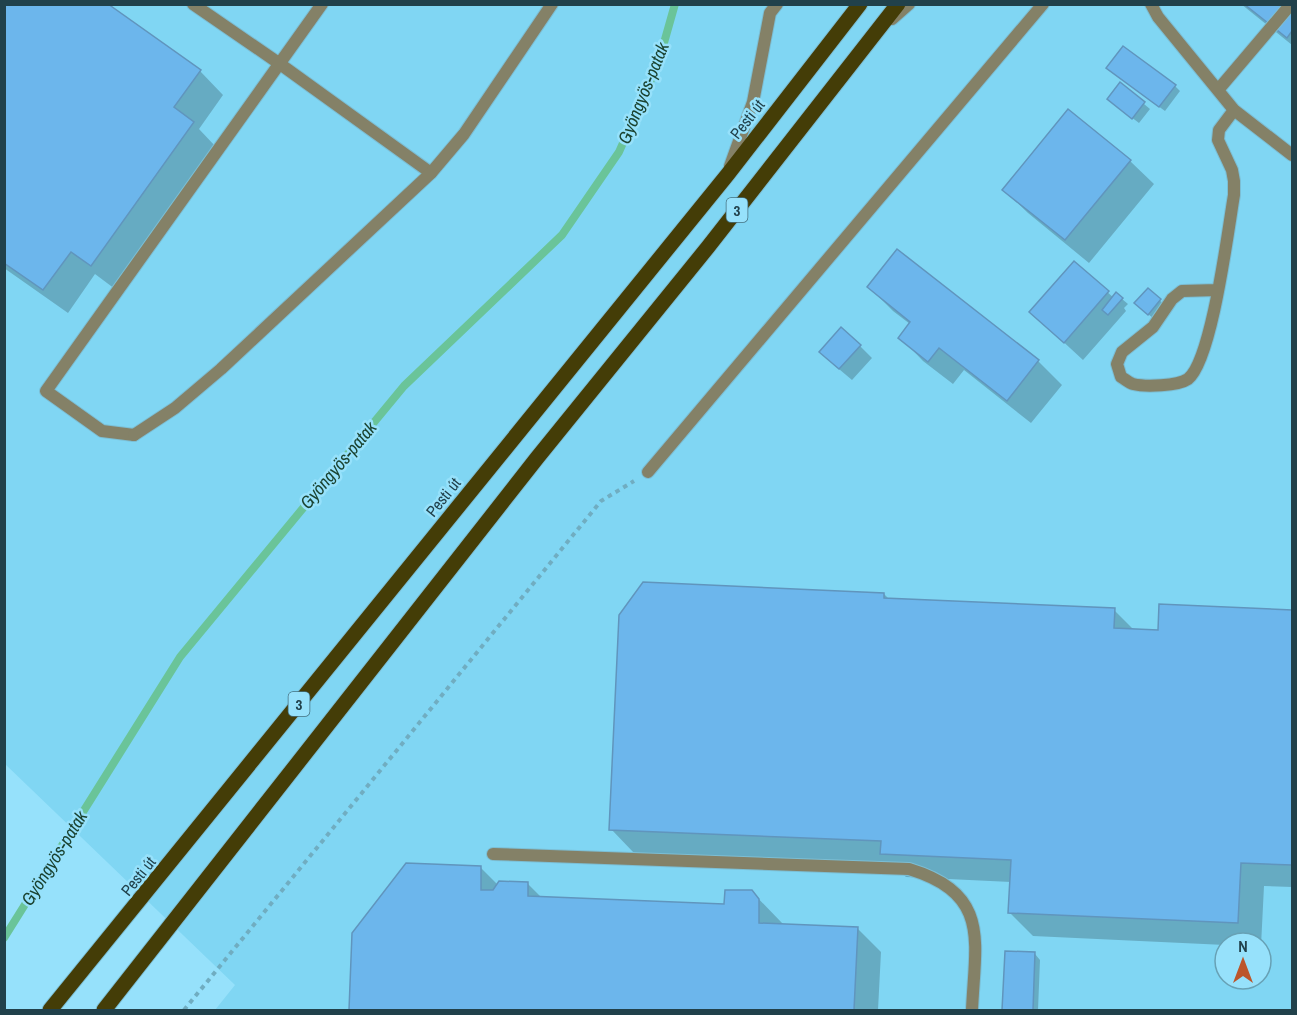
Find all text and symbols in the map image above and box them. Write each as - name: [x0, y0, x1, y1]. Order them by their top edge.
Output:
- water label: Gyöngyös-patak: [611, 38, 675, 148]
- street label: Pesti út: [725, 94, 770, 143]
- road number: 3: [726, 198, 748, 222]
- water label: Gyöngyös-patak: [294, 415, 383, 514]
- street label: Pesti út: [420, 473, 466, 521]
- road number: 3: [288, 692, 310, 716]
- water label: Gyöngyös-patak: [15, 805, 93, 910]
- street label: Pesti út: [115, 852, 161, 900]
- north arrow: [1213, 931, 1273, 991]
- text: N: [1238, 935, 1248, 957]

